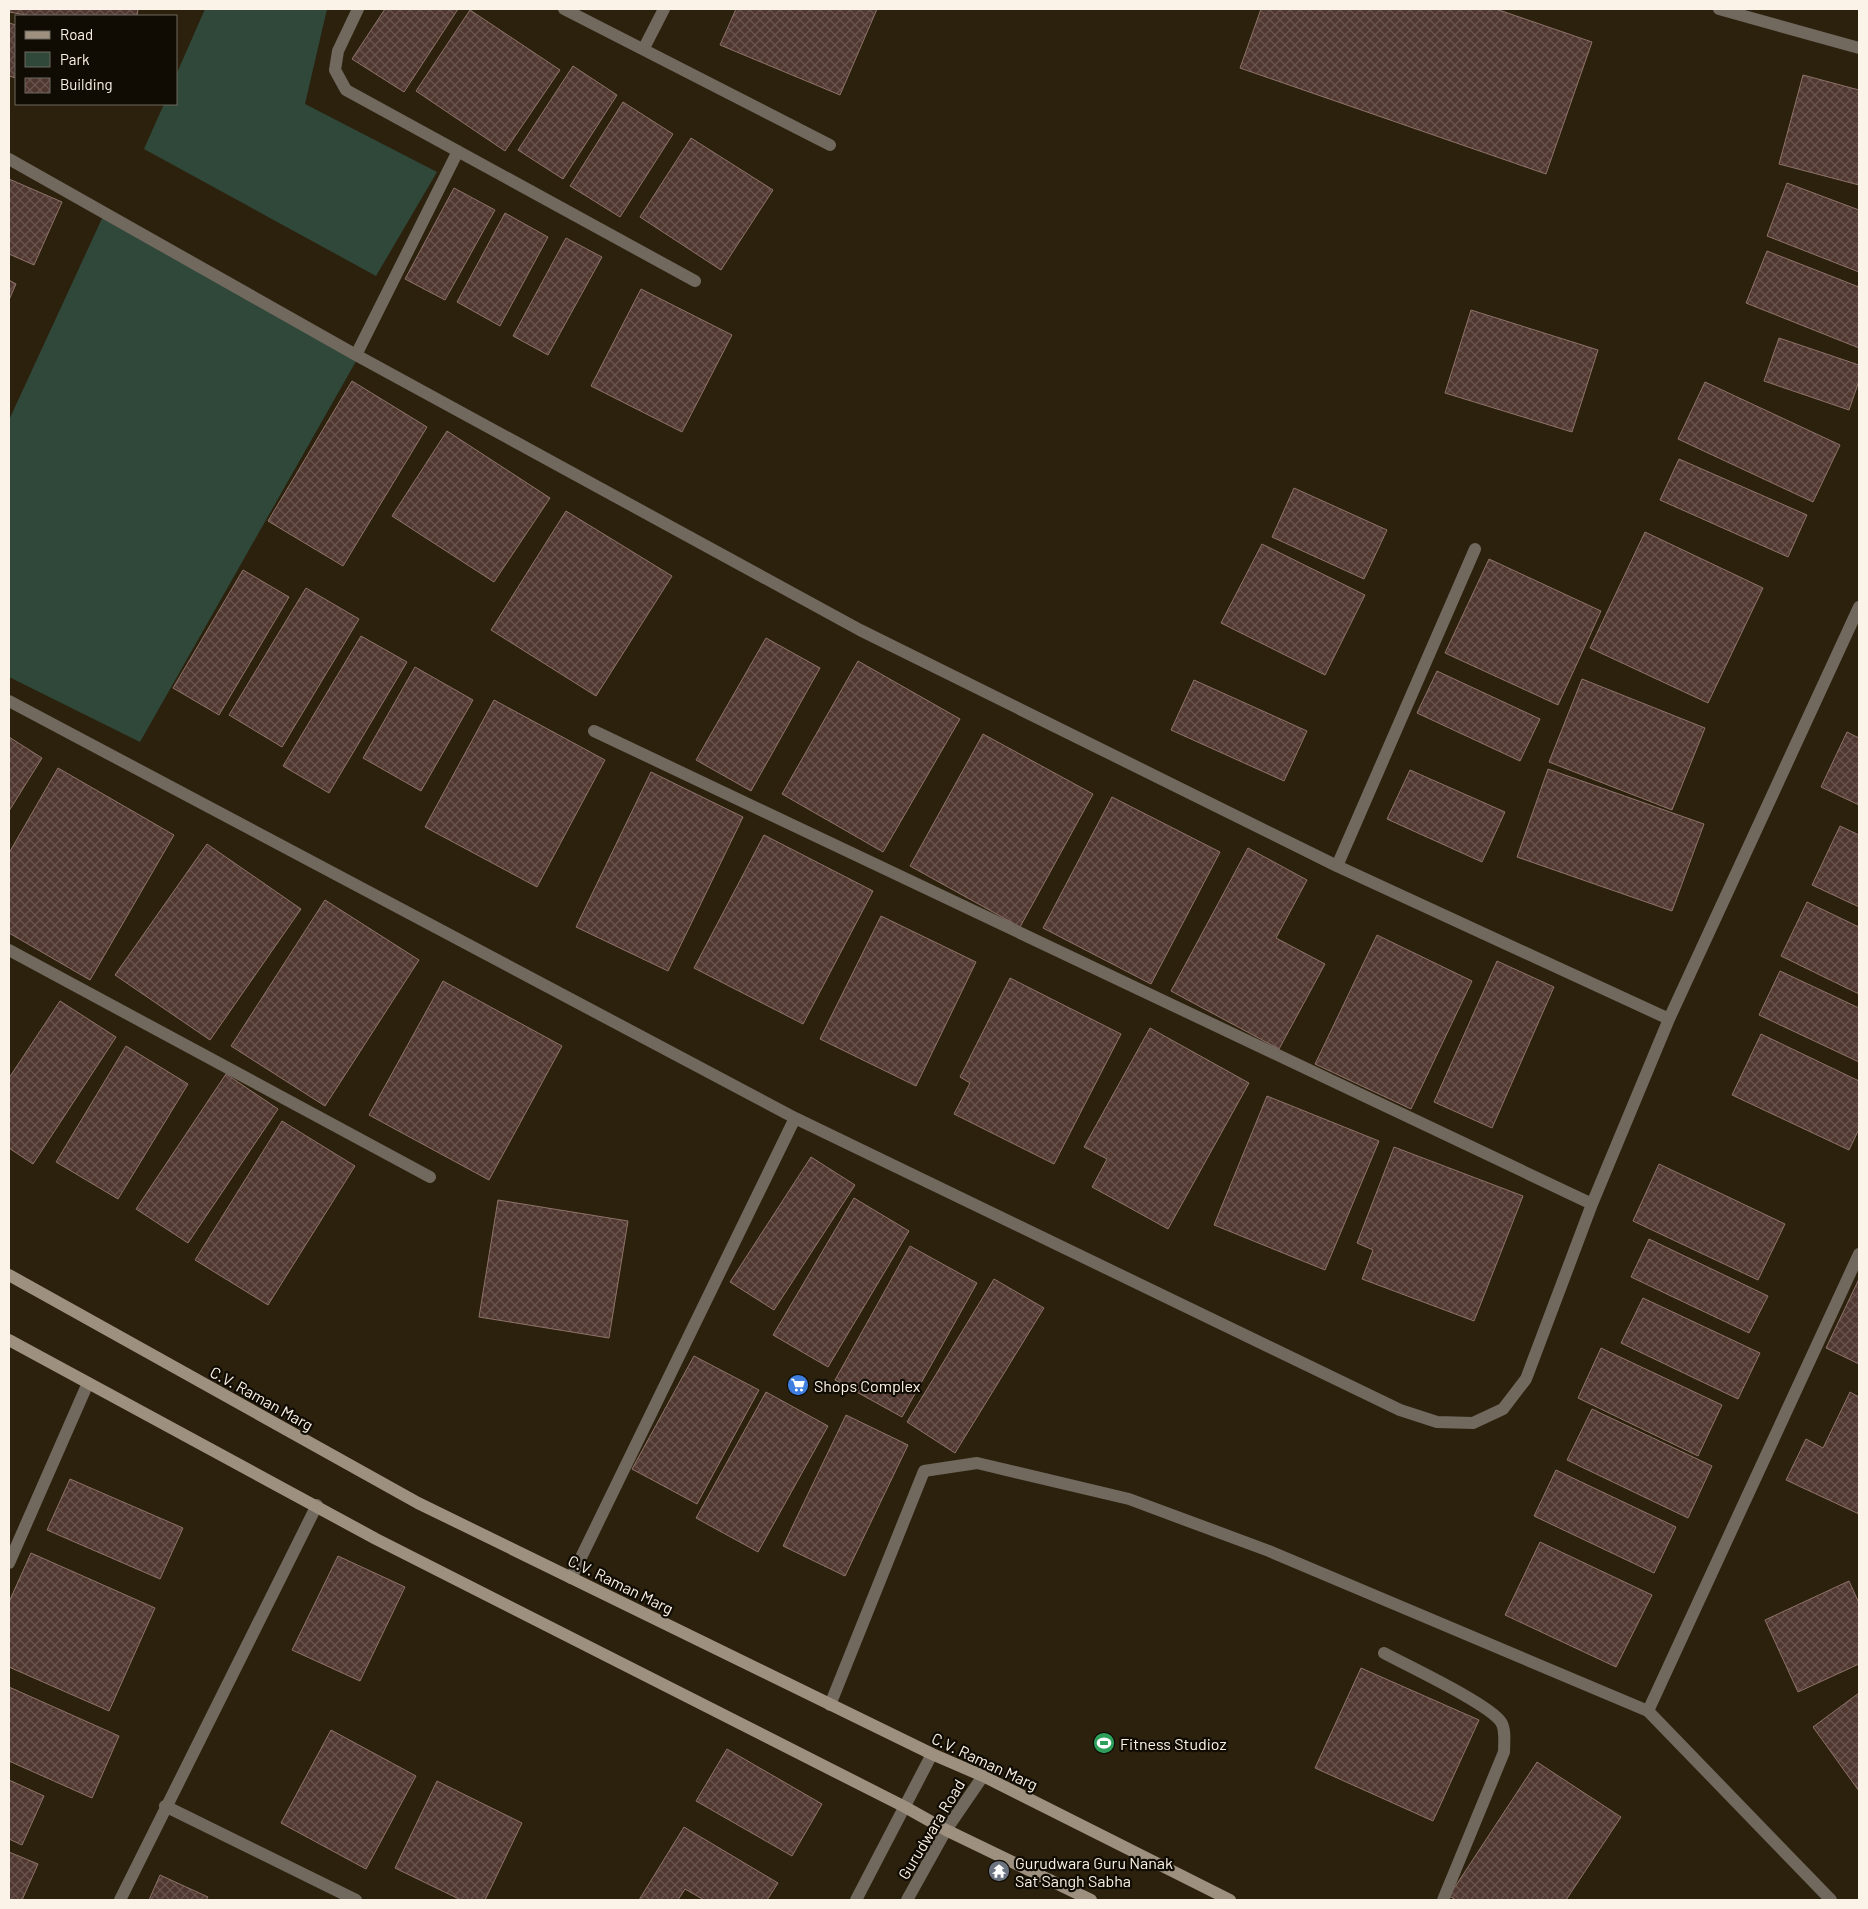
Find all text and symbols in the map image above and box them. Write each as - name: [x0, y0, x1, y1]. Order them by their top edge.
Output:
- legend: [15, 15, 178, 105]
- text: Road: [60, 25, 93, 43]
- text: Park: [60, 50, 90, 68]
- text: Building: [60, 75, 113, 93]
- street label: C.V. Raman Marg: [207, 1362, 317, 1434]
- supermarket icon: Shops Complex: [786, 1373, 810, 1397]
- place label: Shops Complex: [814, 1376, 921, 1395]
- street label: C.V. Raman Marg: [565, 1550, 677, 1618]
- street label: C.V. Raman Marg: [929, 1728, 1041, 1794]
- sports icon: Fitness Studioz: [1092, 1731, 1116, 1755]
- place label: Fitness Studioz: [1120, 1734, 1227, 1753]
- street label: Gurudwara Road: [894, 1775, 968, 1883]
- place label: Gurudwara Guru Nanak Sat Sangh Sabha: [1015, 1853, 1173, 1890]
- temple icon: Gurudwara Guru Nanak Sat Sangh Sabha: [987, 1859, 1011, 1883]

